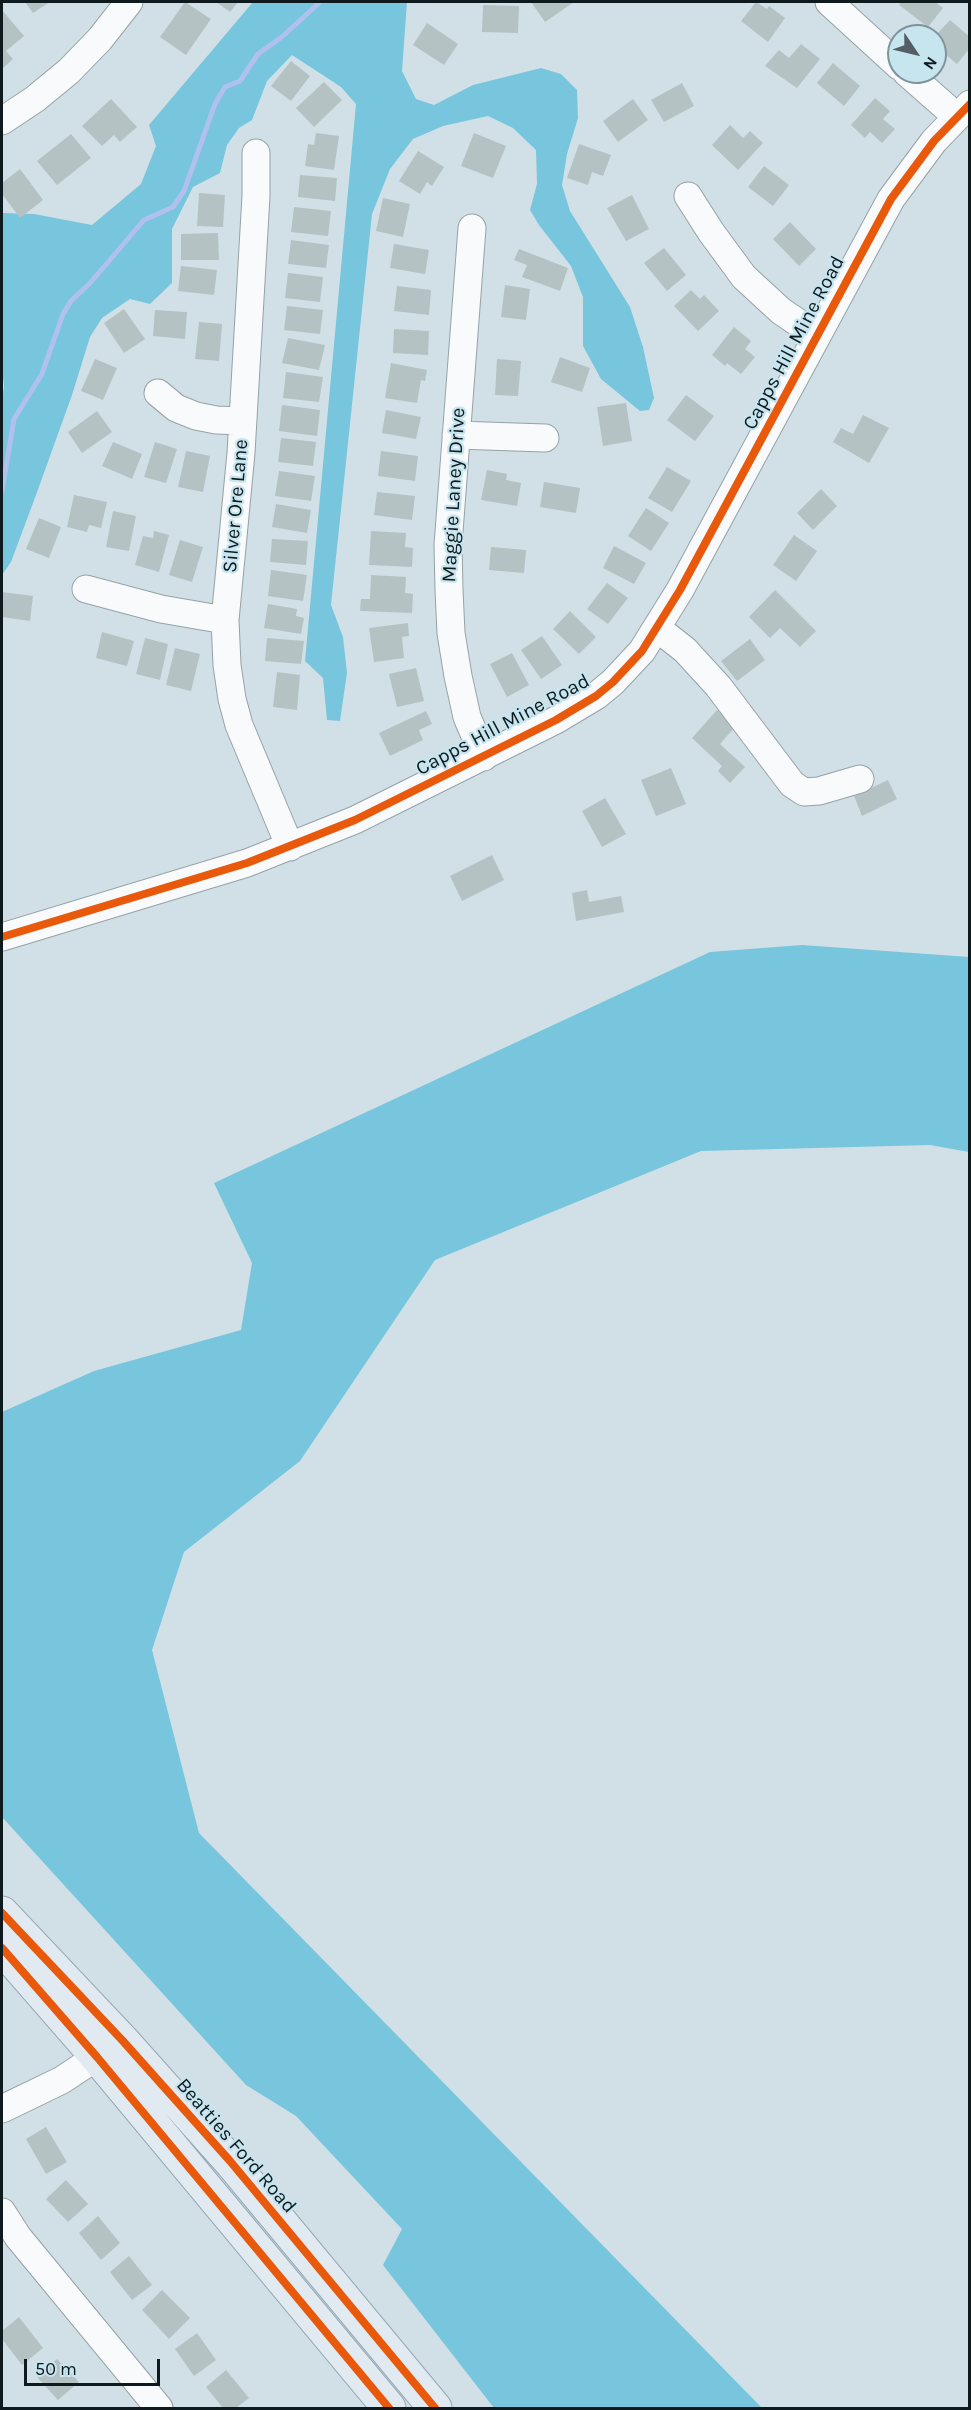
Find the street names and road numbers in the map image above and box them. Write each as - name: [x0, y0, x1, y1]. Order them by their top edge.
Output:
- street label: Capps Hill Mine Road: [738, 252, 850, 434]
- street label: Maggie Laney Drive: [437, 407, 471, 583]
- street label: Silver Ore Lane: [218, 438, 254, 574]
- street label: Capps Hill Mine Road: [412, 669, 594, 781]
- street label: Beatties Ford Road: [171, 2074, 301, 2218]

